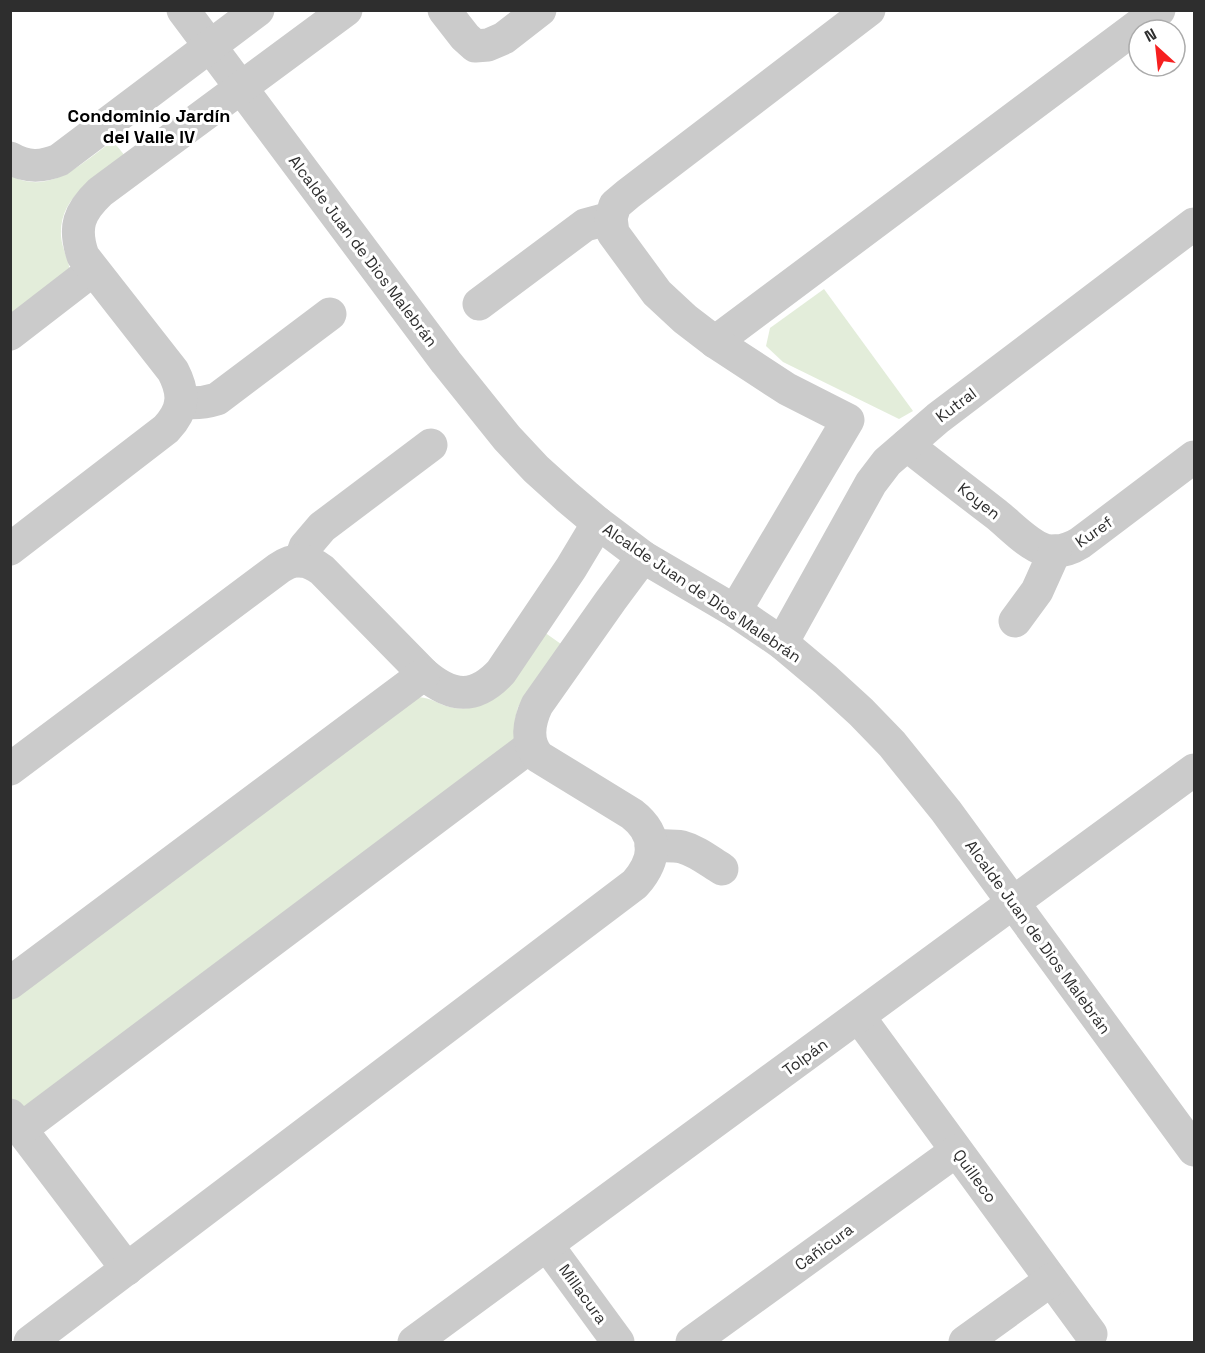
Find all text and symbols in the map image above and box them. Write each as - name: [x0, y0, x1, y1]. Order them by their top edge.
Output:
- north arrow: [1127, 18, 1187, 78]
- text: N: [1141, 23, 1160, 47]
- district label: Condominio Jardín del Valle IV: [68, 104, 230, 148]
- street label: Alcalde Juan de Dios Malebrán: [284, 151, 442, 351]
- street label: Kutral: [931, 383, 981, 427]
- street label: Koyen: [953, 478, 1005, 524]
- street label: Kuref: [1071, 512, 1117, 552]
- street label: Alcalde Juan de Dios Malebrán: [599, 519, 805, 667]
- street label: Alcalde Juan de Dios Malebrán: [960, 836, 1116, 1038]
- street label: Tolpán: [778, 1034, 832, 1080]
- street label: Quilleco: [949, 1145, 1001, 1207]
- street label: Cañicura: [791, 1219, 857, 1275]
- street label: Millacura: [554, 1260, 612, 1328]

